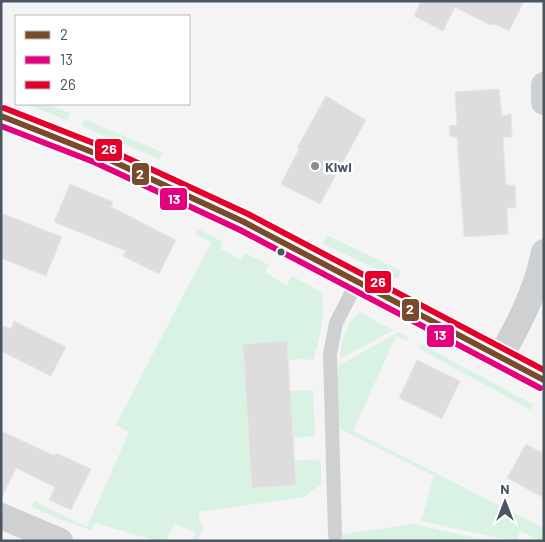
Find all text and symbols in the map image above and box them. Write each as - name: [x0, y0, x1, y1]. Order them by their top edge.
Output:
- legend: [15, 15, 190, 105]
- text: 2: [60, 25, 68, 43]
- text: 13: [60, 50, 73, 68]
- text: 26: [60, 75, 76, 93]
- line badge: 26: [94, 138, 123, 162]
- text: 26: [101, 140, 117, 157]
- place label: Kiwi: [325, 158, 352, 175]
- marker: Kiwi: [309, 160, 321, 172]
- line badge: 2: [131, 162, 150, 186]
- text: 2: [136, 165, 144, 182]
- line badge: 13: [159, 187, 188, 211]
- text: 13: [168, 190, 180, 207]
- unlabelled marker: [276, 247, 286, 257]
- line badge: 26: [364, 270, 392, 294]
- text: 26: [370, 273, 386, 290]
- line badge: 2: [401, 298, 420, 322]
- text: 2: [406, 300, 414, 317]
- line badge: 13: [426, 324, 455, 348]
- text: 13: [434, 326, 446, 343]
- north arrow: [480, 477, 530, 527]
- text: N: [500, 480, 510, 497]

